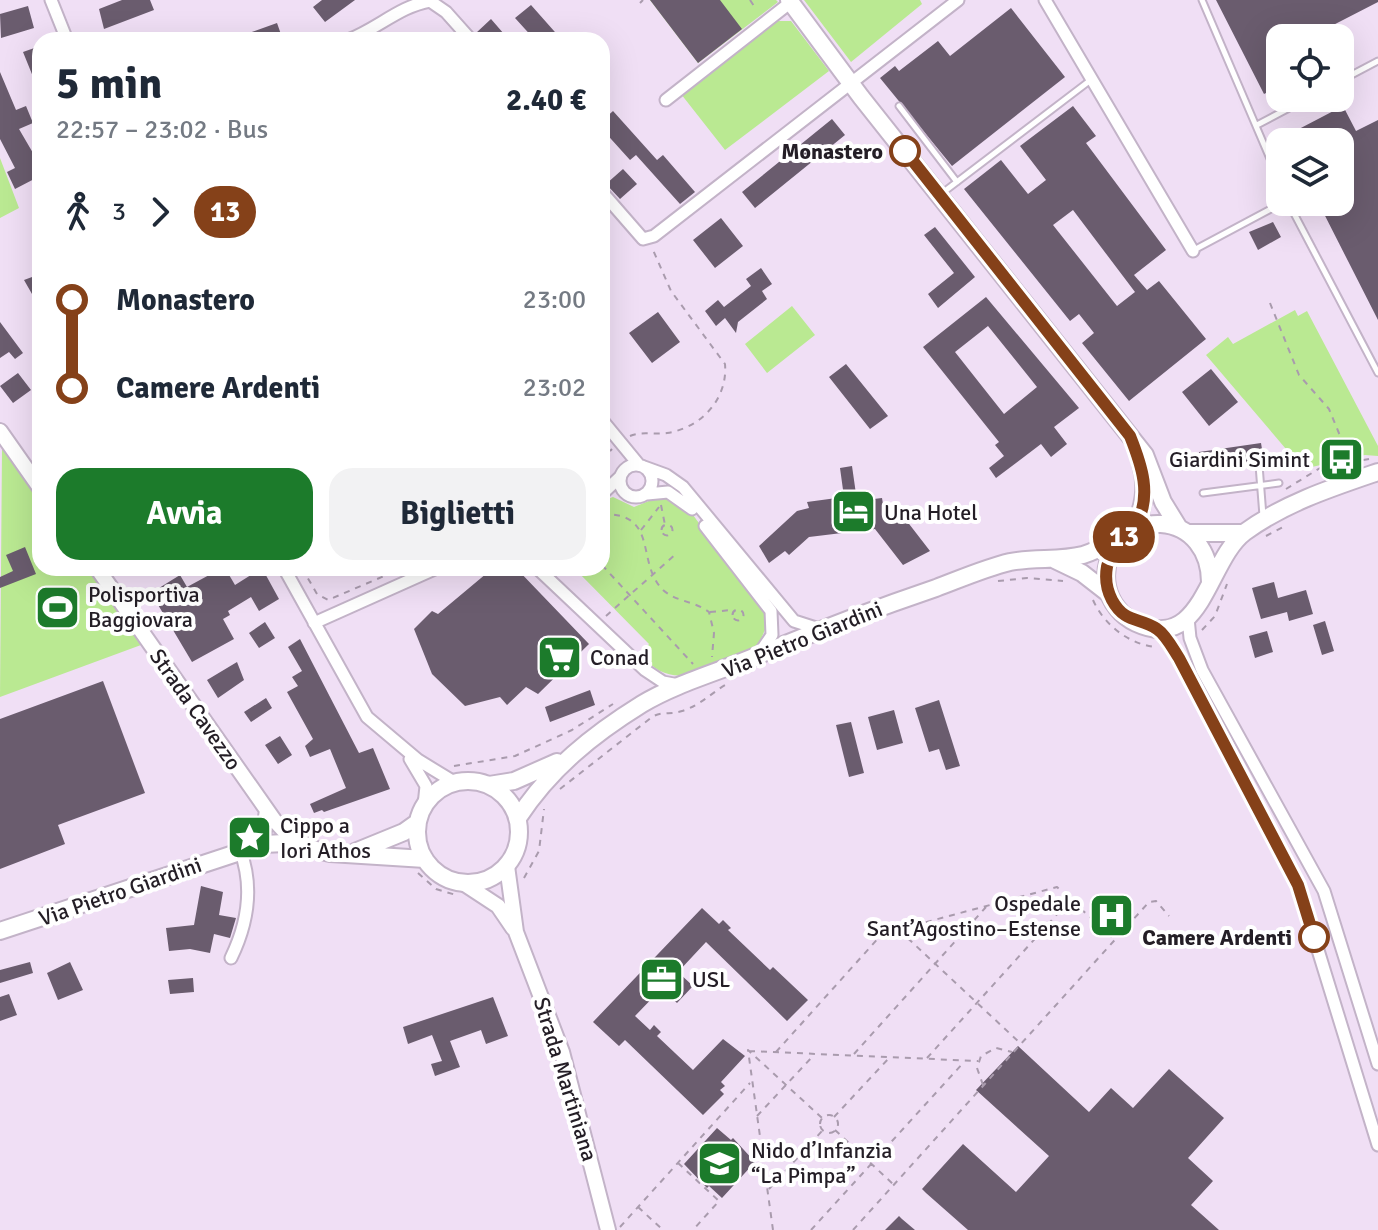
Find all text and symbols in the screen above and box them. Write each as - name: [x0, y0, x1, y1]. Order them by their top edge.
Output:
- map controls: [1266, 24, 1354, 216]
- button: locate: [1266, 24, 1354, 112]
- text: 5 min: [56, 57, 162, 111]
- text: 2.40 €: [506, 82, 586, 119]
- text: 22:57 – 23:02 · Bus: [56, 114, 268, 146]
- button: layers: [1266, 128, 1354, 216]
- marker: Monastero: [890, 136, 920, 166]
- place label: Monastero: [781, 138, 883, 165]
- icon: walk: [56, 190, 100, 234]
- icon: forward: [138, 190, 182, 234]
- text: 13: [210, 195, 240, 229]
- text: 3: [112, 196, 126, 228]
- text: Monastero: [116, 282, 255, 319]
- text: 23:00: [523, 284, 586, 316]
- text: Camere Ardenti: [116, 370, 320, 407]
- text: 23:02: [523, 372, 586, 404]
- bus stop icon: Giardini Simint: [1317, 435, 1365, 483]
- place label: Giardini Simint: [1169, 446, 1310, 473]
- button: Avvia: [56, 468, 313, 560]
- button: Biglietti: [329, 468, 586, 560]
- hotel icon: Una Hotel: [829, 488, 877, 536]
- place label: Una Hotel: [884, 499, 978, 526]
- line badge: 13: [1088, 511, 1160, 563]
- text: 13: [1109, 520, 1139, 554]
- place label: Polisportiva Baggiovara: [88, 581, 200, 633]
- sports icon: Polisportiva Baggiovara: [33, 583, 81, 631]
- street label: Via Pietro Giardini: [718, 595, 886, 684]
- supermarket icon: Conad: [535, 633, 583, 681]
- street label: Strada Cavezzo: [144, 643, 247, 775]
- place label: Conad: [590, 644, 649, 671]
- place label: Cippo a Iori Athos: [280, 812, 371, 864]
- place icon: Cippo a Iori Athos: [225, 814, 273, 862]
- street label: Via Pietro Giardini: [35, 851, 205, 932]
- place label: Ospedale Sant’Agostino–Estense: [867, 890, 1081, 942]
- hospital icon: Ospedale Sant’Agostino–Estense: [1088, 892, 1136, 940]
- marker: Camere Ardenti: [1299, 922, 1329, 952]
- place label: Camere Ardenti: [1142, 924, 1292, 951]
- office icon: USL: [637, 955, 685, 1003]
- place label: USL: [692, 966, 730, 993]
- street label: Strada Martiniana: [528, 994, 603, 1164]
- place label: Nido d’Infanzia “La Pimpa”: [751, 1137, 892, 1189]
- school or university icon: Nido d’Infanzia “La Pimpa”: [696, 1139, 744, 1187]

